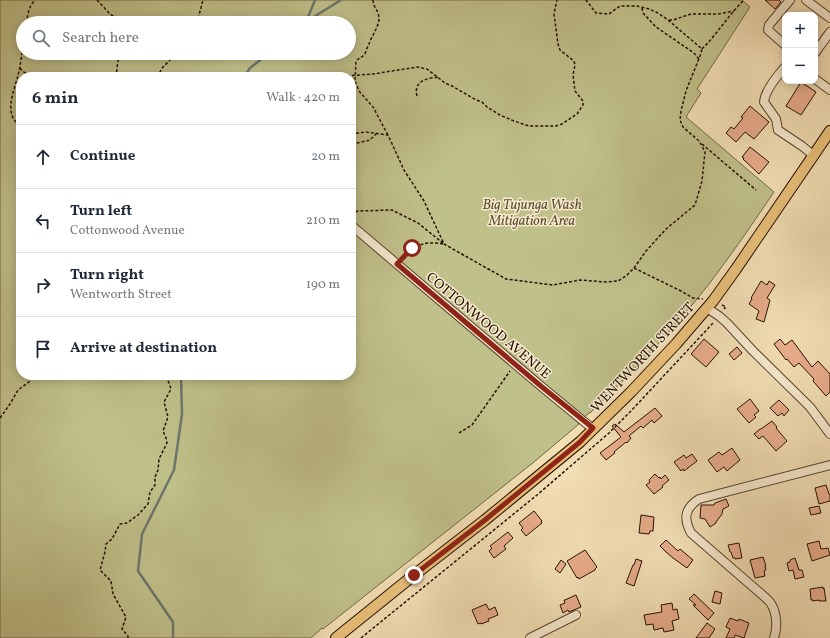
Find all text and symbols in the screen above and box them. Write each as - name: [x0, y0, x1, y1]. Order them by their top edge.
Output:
- map controls: [782, 12, 818, 84]
- button: +: [782, 12, 818, 48]
- search box: [16, 16, 356, 60]
- icon: search: [30, 27, 52, 49]
- text: Search here: [62, 28, 139, 49]
- button: −: [782, 48, 818, 84]
- text: 6 min: [32, 87, 78, 110]
- text: Walk · 420 m: [266, 89, 340, 107]
- icon: ahead: [32, 146, 54, 168]
- text: Continue: [70, 146, 135, 167]
- text: 20 m: [311, 148, 340, 166]
- park label: Big Tujunga Wash Mitigation Area: [482, 196, 582, 231]
- text: Turn left: [70, 201, 132, 222]
- icon: left: [32, 210, 54, 232]
- text: 210 m: [306, 212, 340, 230]
- text: Cottonwood Avenue: [70, 222, 185, 240]
- route start: [403, 239, 421, 257]
- text: Turn right: [70, 265, 144, 286]
- street label: COTTONWOOD AVENUE: [422, 268, 554, 384]
- icon: right: [32, 274, 54, 296]
- text: 190 m: [306, 276, 340, 294]
- text: Wentworth Street: [70, 286, 172, 304]
- street label: WENTWORTH STREET: [587, 299, 699, 417]
- icon: arrive: [32, 338, 54, 360]
- text: Arrive at destination: [70, 338, 217, 359]
- route end: [405, 566, 423, 584]

